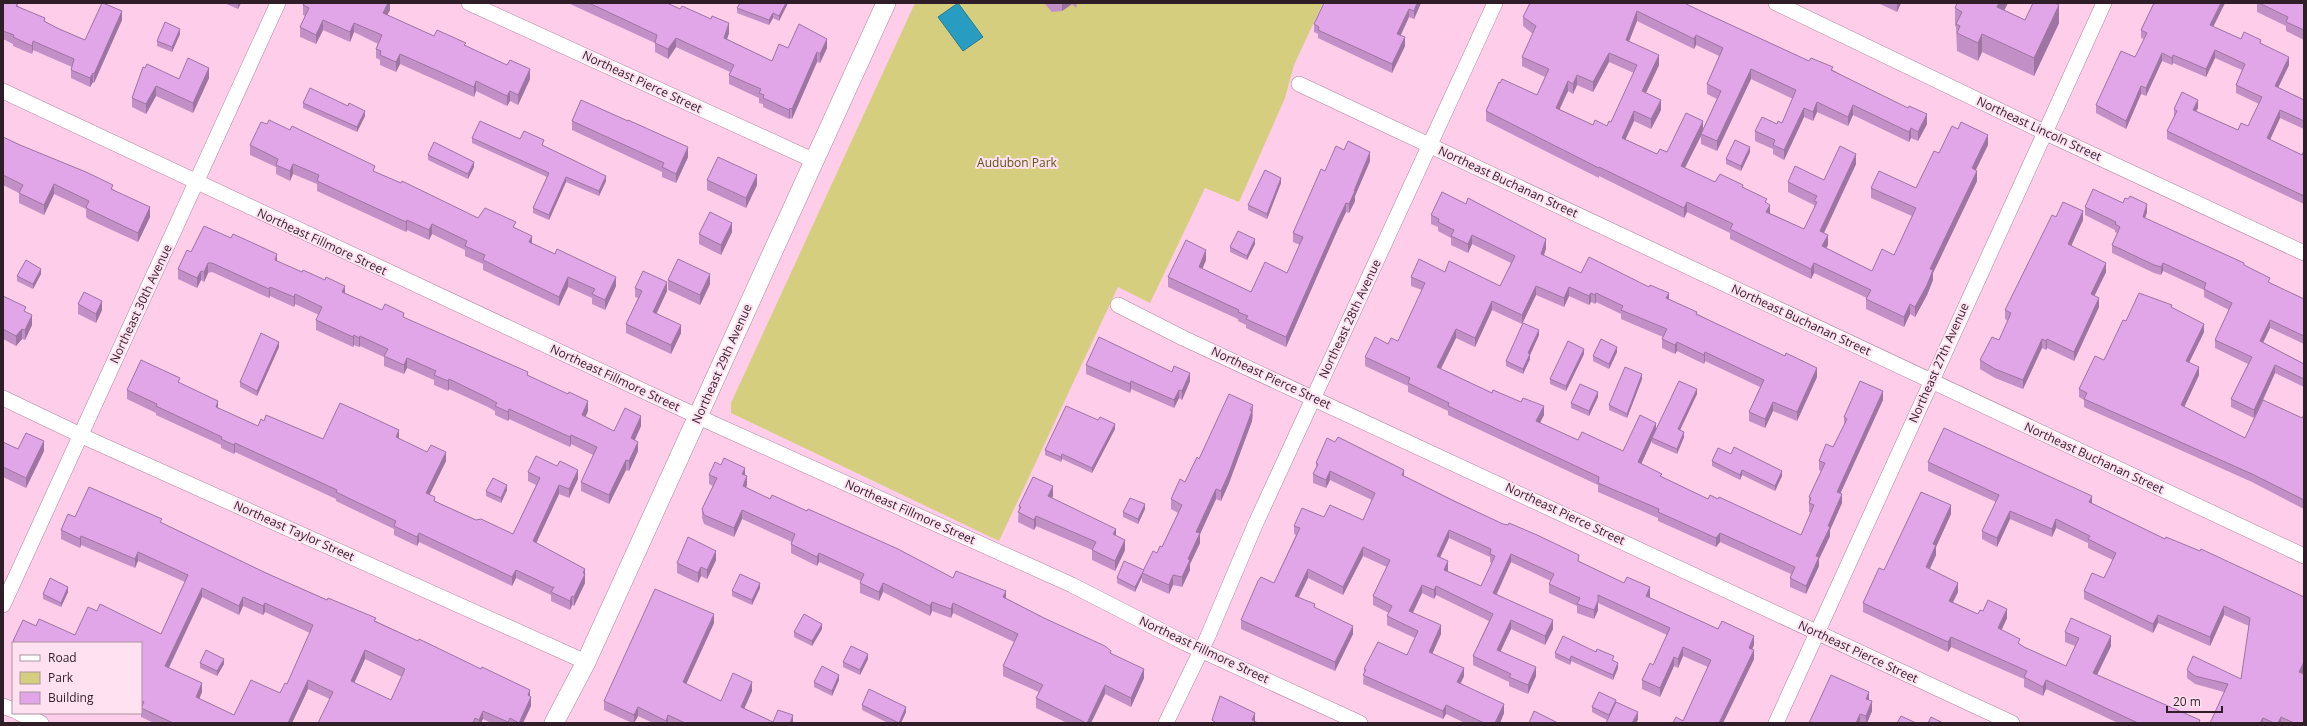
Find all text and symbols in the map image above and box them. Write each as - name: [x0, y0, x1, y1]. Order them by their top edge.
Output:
- street label: Northeast Pierce Street: [580, 46, 705, 117]
- street label: Northeast Lincoln Street: [1974, 92, 2104, 165]
- street label: Northeast Buchanan Street: [1436, 142, 1581, 221]
- park label: Audubon Park: [977, 154, 1058, 171]
- street label: Northeast Fillmore Street: [255, 204, 390, 279]
- street label: Northeast 30th Avenue: [105, 241, 176, 366]
- street label: Northeast 28th Avenue: [1314, 256, 1385, 381]
- street label: Northeast Buchanan Street: [1729, 280, 1874, 359]
- street label: Northeast 27th Avenue: [1904, 300, 1973, 425]
- street label: Northeast 29th Avenue: [687, 301, 756, 426]
- street label: Northeast Fillmore Street: [548, 340, 683, 415]
- street label: Northeast Pierce Street: [1209, 342, 1334, 413]
- street label: Northeast Buchanan Street: [2022, 418, 2167, 497]
- street label: Northeast Fillmore Street: [842, 475, 978, 548]
- street label: Northeast Pierce Street: [1503, 478, 1628, 549]
- street label: Northeast Taylor Street: [231, 496, 357, 565]
- street label: Northeast Fillmore Street: [1137, 612, 1272, 687]
- street label: Northeast Pierce Street: [1796, 616, 1921, 687]
- legend: [12, 642, 142, 714]
- text: Road: [48, 649, 77, 666]
- text: Park: [48, 669, 74, 686]
- scale bar: [2167, 688, 2222, 714]
- text: Building: [48, 689, 94, 706]
- text: 20 m: [2173, 693, 2201, 710]

